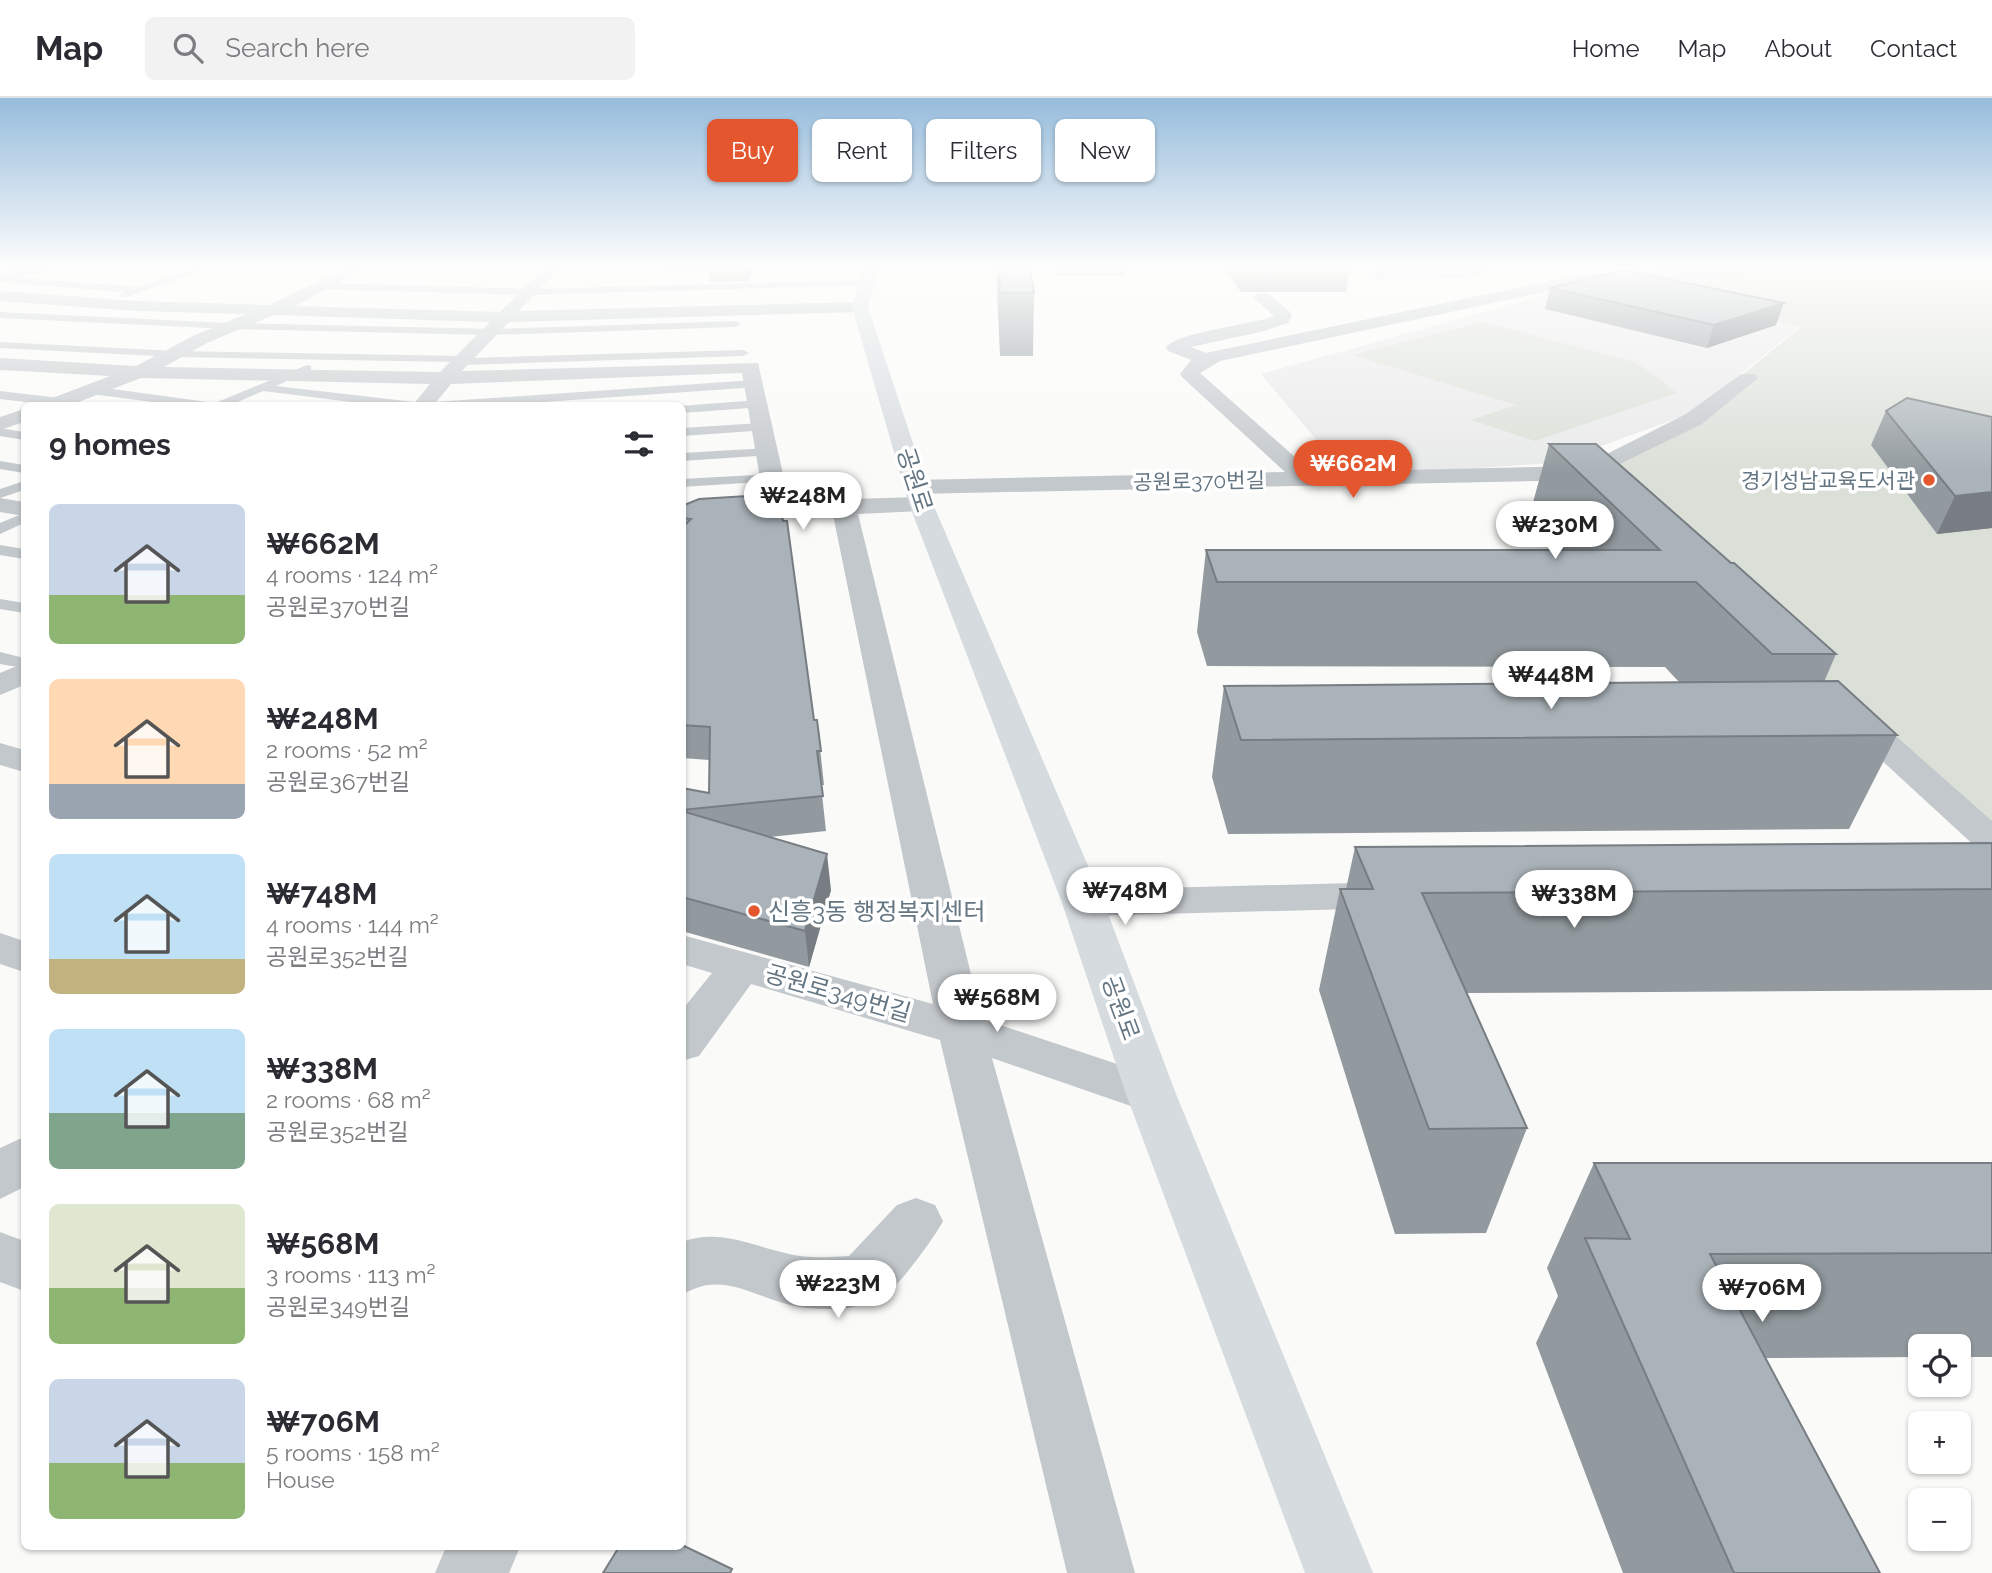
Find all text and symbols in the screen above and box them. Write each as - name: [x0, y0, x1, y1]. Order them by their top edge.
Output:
- search box: [145, 17, 635, 80]
- text: Map: [35, 29, 103, 68]
- icon: search: [169, 29, 207, 67]
- text: Search here: [225, 33, 370, 63]
- text: Home: [1572, 34, 1640, 63]
- text: Map: [1678, 34, 1726, 63]
- text: About: [1764, 34, 1832, 63]
- text: Contact: [1870, 34, 1957, 63]
- chip: Buy: [707, 119, 798, 182]
- chip: Rent: [812, 119, 912, 182]
- chip: Filters: [926, 119, 1041, 182]
- chip: New: [1055, 119, 1155, 182]
- icon: filters: [620, 425, 658, 463]
- text: 9 homes: [49, 427, 171, 462]
- pin: ₩662M: [1304, 440, 1402, 500]
- street label: 공원로: [891, 444, 939, 516]
- text: ₩662M: [1309, 449, 1397, 476]
- street label: 공원로370번길: [1133, 467, 1265, 495]
- place label: 경기성남교육도서관: [1741, 468, 1915, 493]
- pin: ₩248M: [754, 472, 852, 532]
- marker: 경기성남교육도서관: [1921, 472, 1937, 488]
- text: ₩248M: [760, 481, 846, 508]
- pin: ₩230M: [1506, 502, 1604, 561]
- text: ₩230M: [1512, 510, 1598, 537]
- text: ₩662M: [266, 526, 380, 561]
- icon: home: [105, 532, 189, 616]
- text: 4 rooms · 124 m²: [266, 561, 438, 588]
- text: 공원로370번길: [266, 593, 410, 620]
- pin: ₩448M: [1502, 652, 1600, 711]
- text: ₩448M: [1508, 660, 1594, 687]
- text: ₩248M: [266, 701, 379, 736]
- icon: home: [105, 707, 189, 791]
- text: 2 rooms · 52 m²: [266, 736, 428, 763]
- text: 공원로367번길: [266, 768, 410, 795]
- pin: ₩748M: [1076, 868, 1174, 927]
- pin: ₩338M: [1525, 870, 1623, 930]
- text: ₩748M: [266, 876, 377, 911]
- text: ₩748M: [1082, 876, 1168, 903]
- text: ₩338M: [1531, 879, 1617, 906]
- icon: home: [105, 882, 189, 966]
- place label: 신흥3동 행정복지센터: [768, 897, 986, 926]
- marker: 신흥3동 행정복지센터: [746, 903, 762, 919]
- text: 4 rooms · 144 m²: [266, 911, 439, 938]
- text: 공원로352번길: [266, 943, 409, 970]
- street label: 공원로349번길: [762, 958, 914, 1028]
- street label: 공원로: [1096, 972, 1146, 1044]
- pin: ₩568M: [948, 974, 1046, 1034]
- text: ₩568M: [954, 983, 1040, 1010]
- text: ₩338M: [266, 1051, 378, 1086]
- icon: home: [105, 1057, 189, 1141]
- text: 2 rooms · 68 m²: [266, 1086, 431, 1113]
- text: 공원로352번길: [266, 1118, 409, 1145]
- text: ₩568M: [266, 1226, 379, 1261]
- icon: home: [105, 1232, 189, 1316]
- pin: ₩223M: [789, 1260, 887, 1320]
- text: 3 rooms · 113 m²: [266, 1261, 435, 1288]
- pin: ₩706M: [1713, 1264, 1811, 1324]
- text: ₩223M: [795, 1269, 881, 1296]
- text: ₩706M: [1718, 1273, 1806, 1300]
- text: 공원로349번길: [266, 1293, 410, 1320]
- map controls: [1908, 1334, 1971, 1551]
- button: locate: [1908, 1334, 1971, 1397]
- text: ₩706M: [266, 1404, 380, 1439]
- icon: home: [105, 1407, 189, 1491]
- button: +: [1908, 1411, 1971, 1474]
- text: 5 rooms · 158 m²: [266, 1439, 440, 1466]
- text: House: [266, 1466, 335, 1493]
- button: −: [1908, 1488, 1971, 1551]

